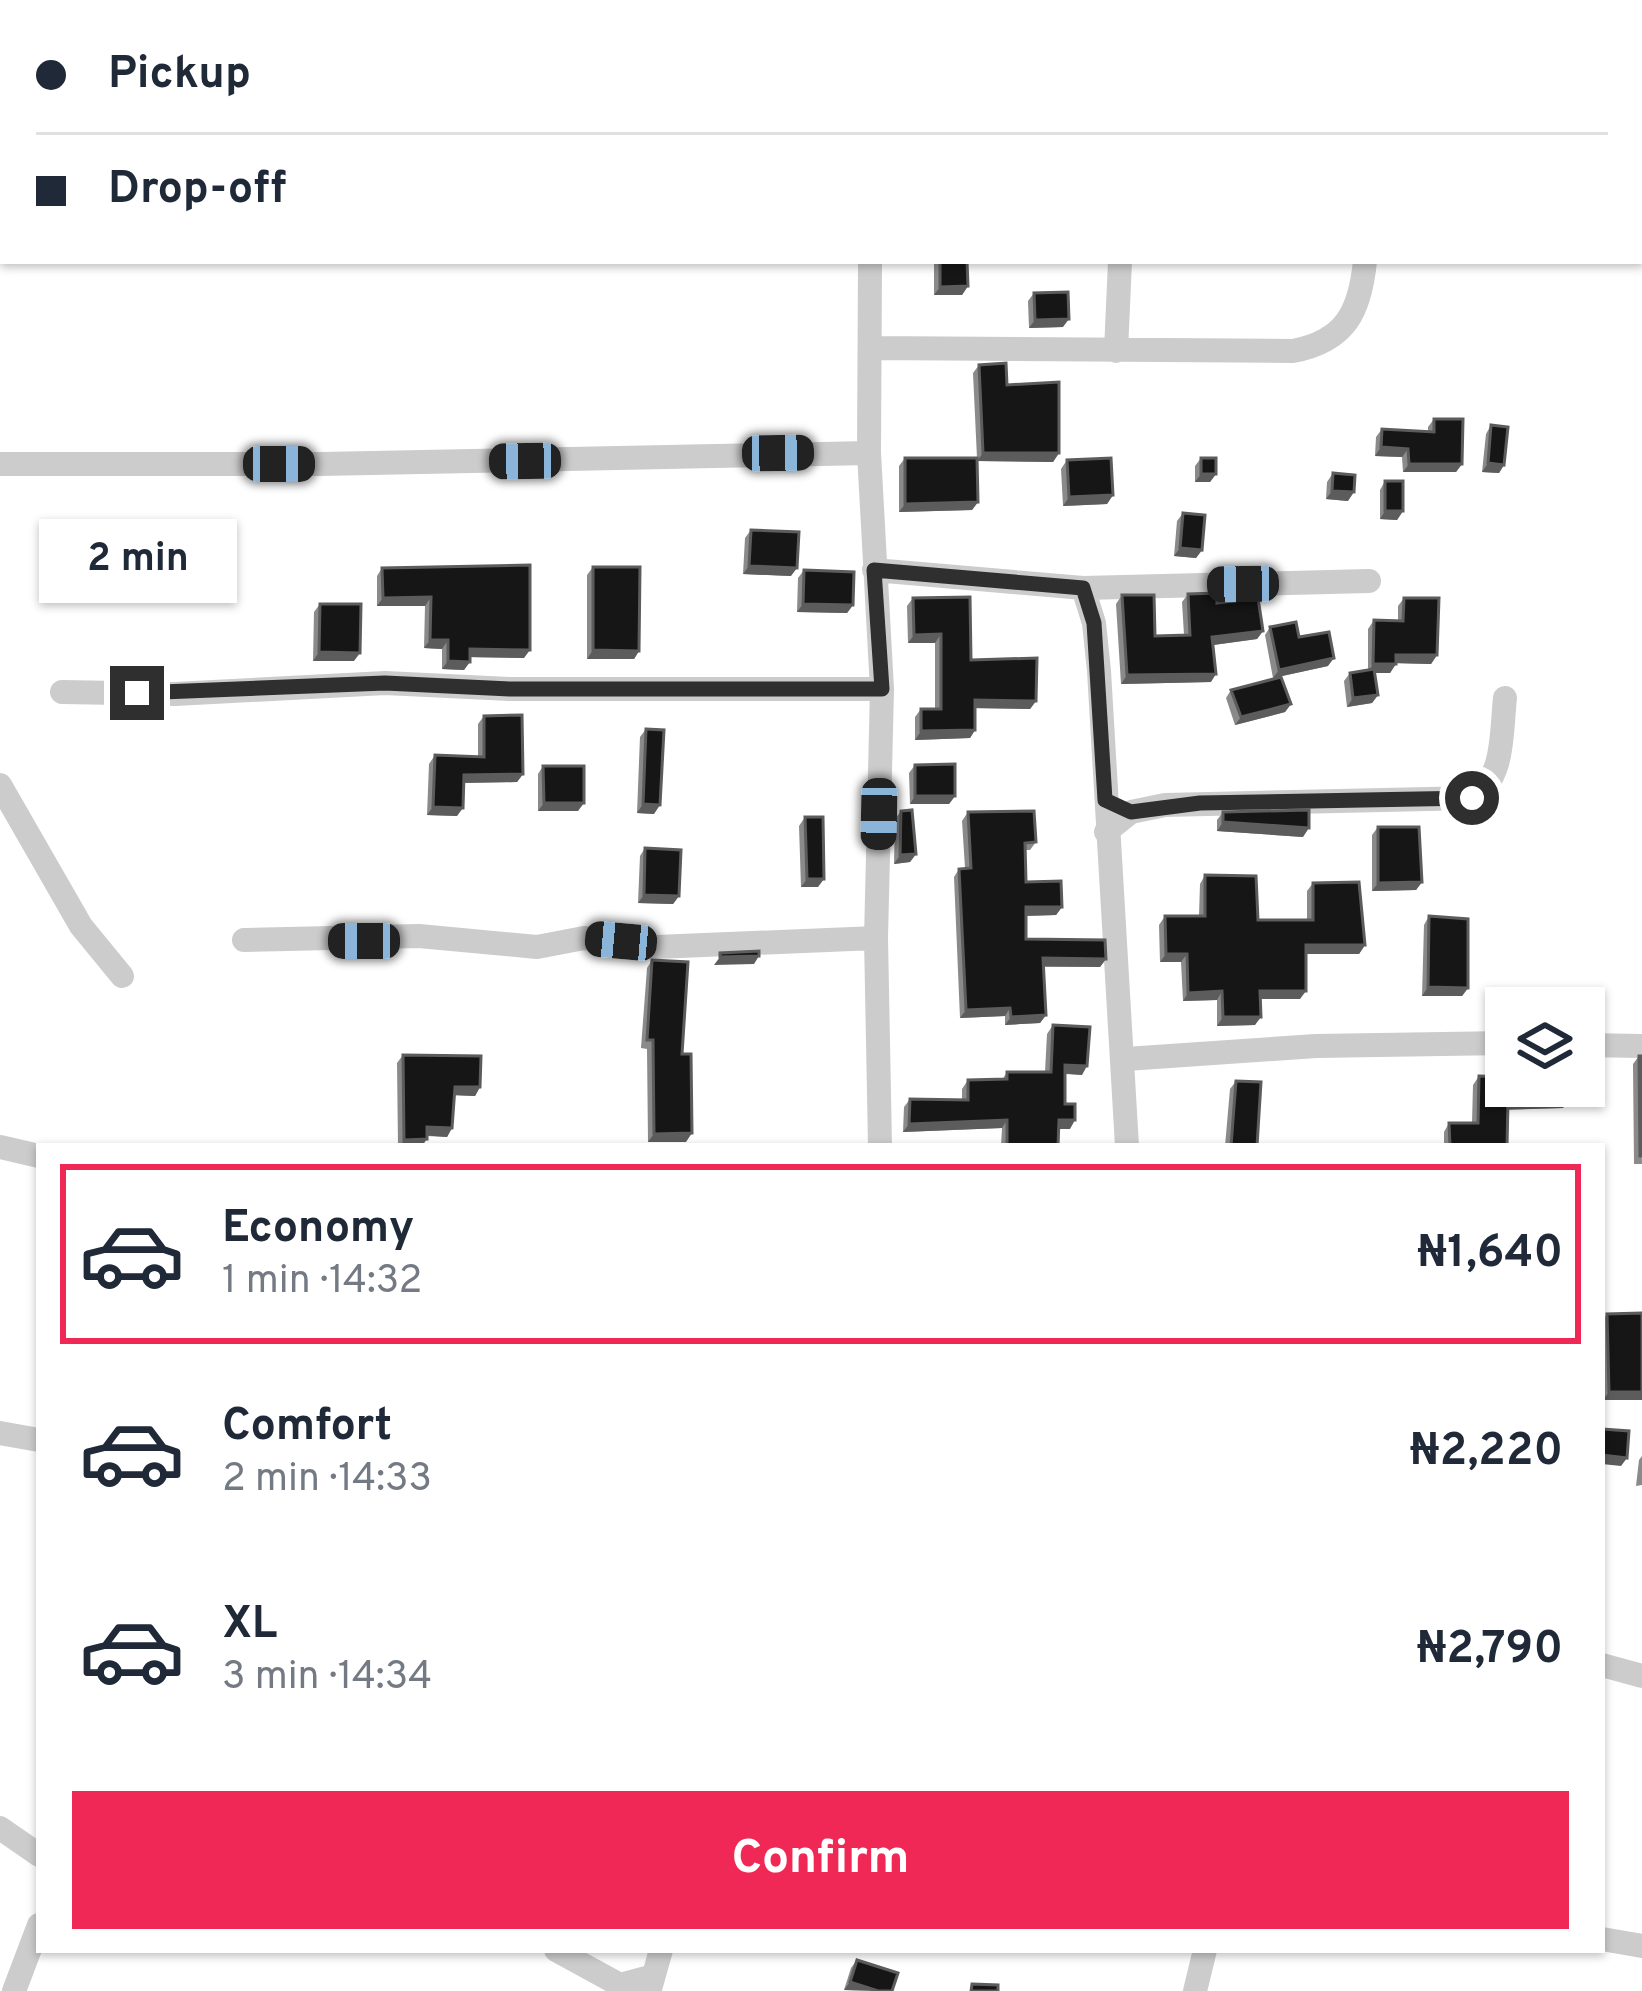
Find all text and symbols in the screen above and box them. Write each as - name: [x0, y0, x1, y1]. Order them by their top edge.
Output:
- text: Pickup: [108, 47, 251, 104]
- text: Drop-off: [108, 162, 287, 219]
- car: [742, 434, 814, 472]
- car: [489, 442, 561, 480]
- car: [243, 446, 315, 482]
- callout: 2 min: [38, 519, 236, 603]
- text: 2 min: [87, 536, 189, 585]
- car: [1207, 565, 1279, 603]
- route end: [110, 666, 164, 720]
- route start: [1445, 771, 1499, 825]
- car: [860, 778, 898, 850]
- car: [584, 920, 658, 962]
- car: [328, 923, 400, 959]
- map controls: [1485, 987, 1605, 1107]
- button: layers: [1485, 987, 1605, 1107]
- icon: car: [78, 1200, 186, 1308]
- text: Economy: [222, 1201, 414, 1258]
- text: ₦1,640: [1417, 1226, 1563, 1283]
- text: 1 min · 14:32: [222, 1258, 422, 1307]
- icon: car: [78, 1398, 186, 1506]
- text: Comfort: [222, 1399, 392, 1456]
- text: ₦2,220: [1410, 1424, 1563, 1481]
- text: 2 min · 14:33: [222, 1456, 432, 1505]
- icon: car: [78, 1596, 186, 1704]
- text: XL: [222, 1597, 277, 1654]
- text: ₦2,790: [1416, 1622, 1563, 1679]
- text: 3 min · 14:34: [222, 1654, 432, 1703]
- button: Confirm: [72, 1791, 1569, 1929]

